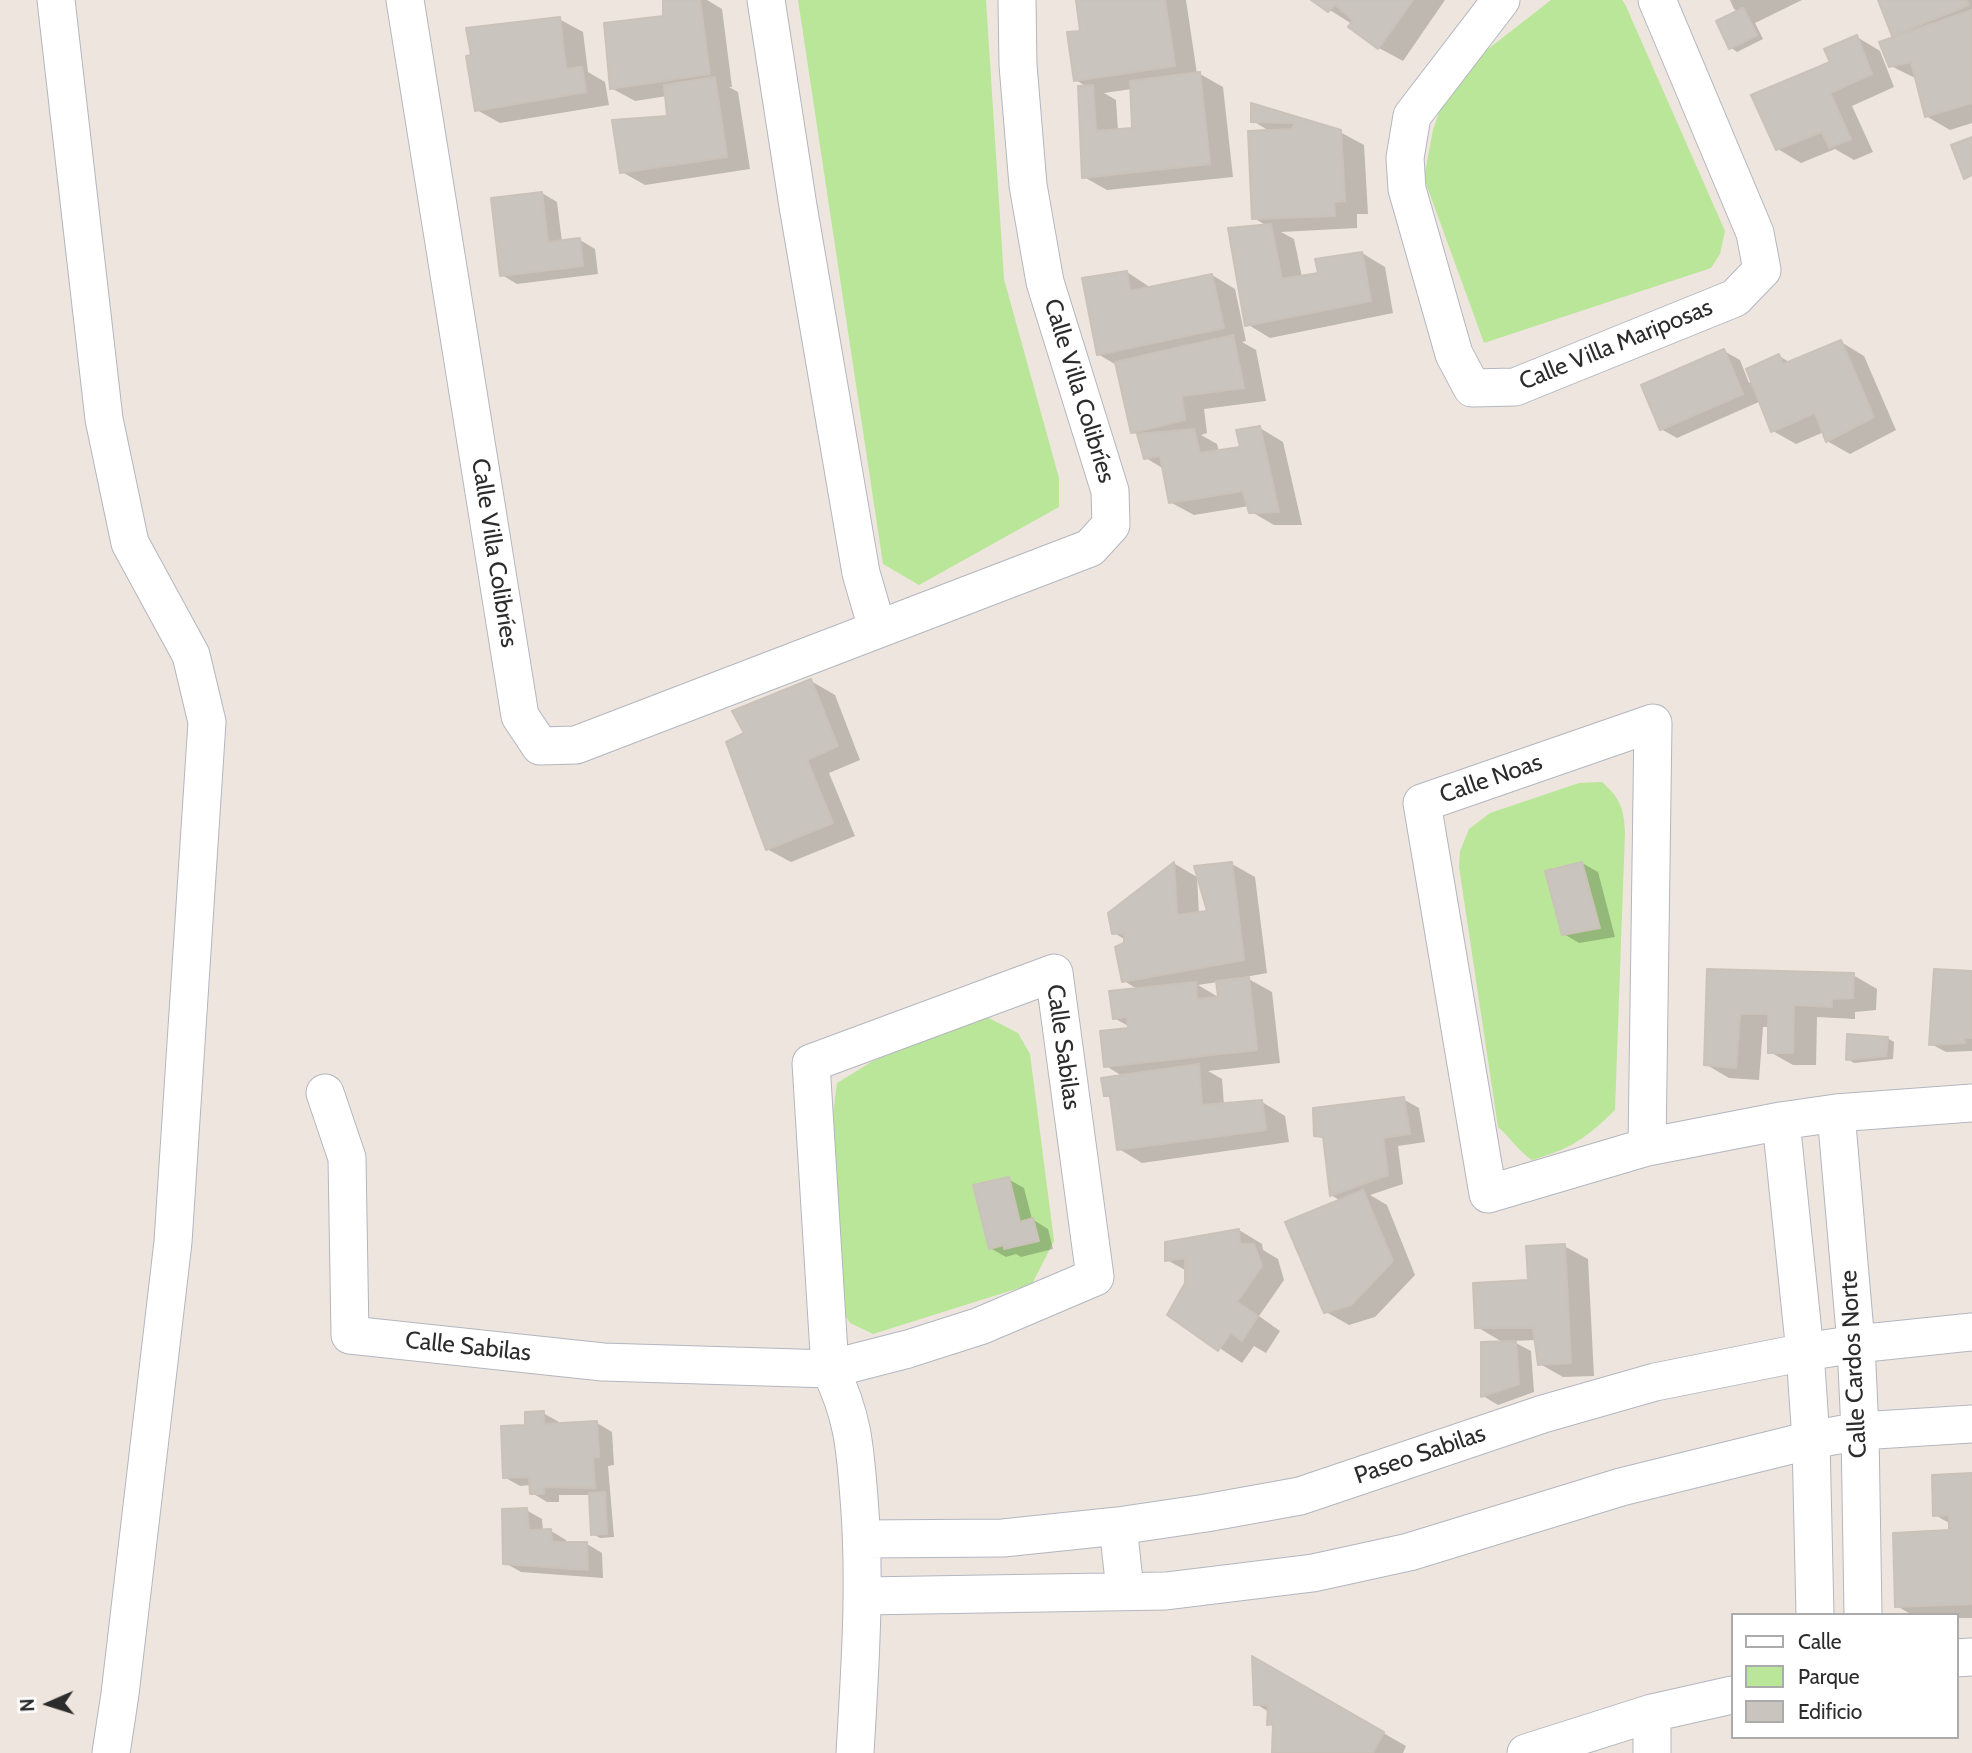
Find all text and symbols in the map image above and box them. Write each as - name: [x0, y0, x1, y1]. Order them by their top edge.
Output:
- street label: Calle Villa Mariposas: [1515, 293, 1717, 397]
- street label: Calle Villa Colibríes: [1037, 296, 1121, 486]
- street label: Calle Villa Colibríes: [465, 456, 523, 650]
- street label: Calle Noas: [1436, 748, 1546, 810]
- street label: Calle Sabilas: [1040, 982, 1086, 1112]
- street label: Calle Cardos Norte: [1835, 1269, 1873, 1459]
- street label: Calle Sabilas: [404, 1326, 532, 1368]
- street label: Paseo Sabilas: [1351, 1419, 1489, 1491]
- legend: [1730, 1613, 1958, 1739]
- text: Calle: [1798, 1629, 1842, 1654]
- text: Parque: [1798, 1664, 1860, 1689]
- north arrow: [14, 1669, 84, 1739]
- text: N: [16, 1698, 39, 1712]
- text: Edificio: [1798, 1699, 1862, 1724]

